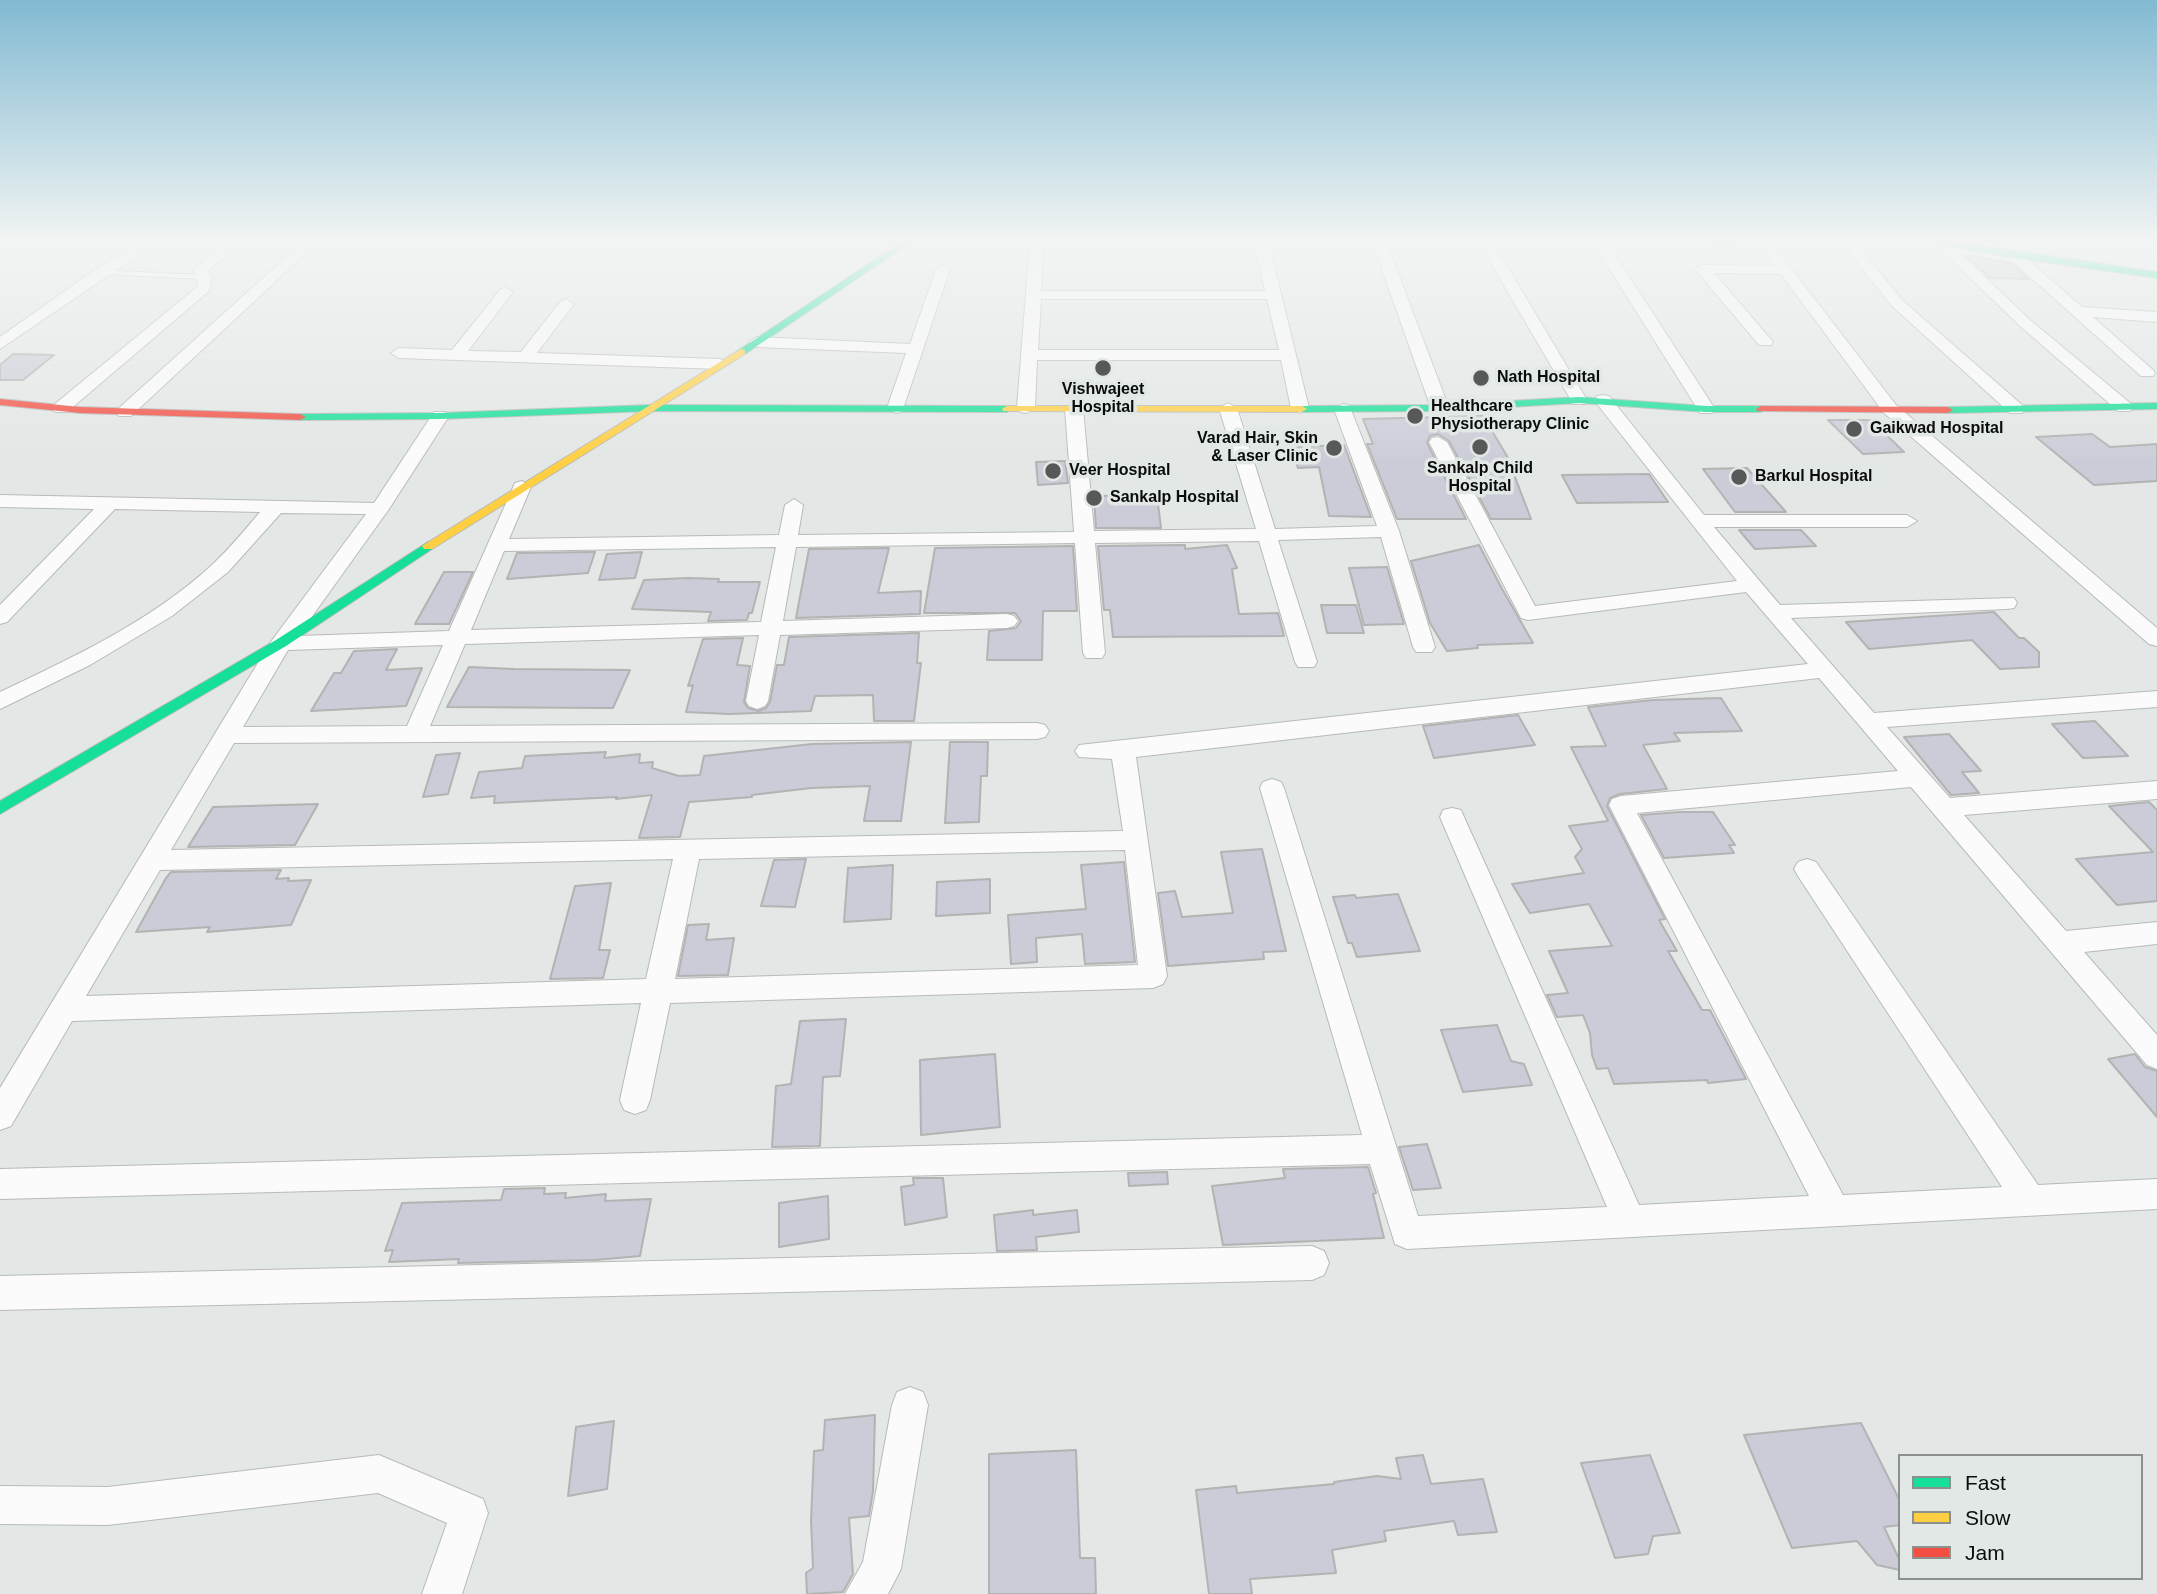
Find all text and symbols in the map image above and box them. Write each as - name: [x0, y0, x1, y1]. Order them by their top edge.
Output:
- marker: Vishwajeet Hospital: [1093, 358, 1113, 378]
- marker: Nath Hospital: [1471, 368, 1491, 388]
- place label: Nath Hospital: [1497, 368, 1600, 388]
- place label: Vishwajeet Hospital: [1062, 380, 1144, 418]
- place label: Healthcare Physiotherapy Clinic: [1431, 397, 1589, 435]
- marker: Healthcare Physiotherapy Clinic: [1405, 406, 1425, 426]
- marker: Gaikwad Hospital: [1844, 419, 1864, 439]
- place label: Gaikwad Hospital: [1870, 419, 2003, 439]
- place label: Varad Hair, Skin & Laser Clinic: [1197, 429, 1318, 467]
- marker: Sankalp Child Hospital: [1470, 437, 1490, 457]
- marker: Varad Hair, Skin & Laser Clinic: [1324, 438, 1344, 458]
- place label: Sankalp Child Hospital: [1427, 459, 1533, 497]
- marker: Veer Hospital: [1043, 461, 1063, 481]
- place label: Veer Hospital: [1069, 461, 1170, 481]
- marker: Barkul Hospital: [1729, 467, 1749, 487]
- place label: Barkul Hospital: [1755, 467, 1872, 487]
- marker: Sankalp Hospital: [1084, 488, 1104, 508]
- place label: Sankalp Hospital: [1110, 488, 1239, 508]
- legend: [1898, 1454, 2143, 1580]
- text: Fast: [1965, 1471, 2006, 1494]
- text: Slow: [1965, 1506, 2011, 1529]
- text: Jam: [1965, 1541, 2005, 1564]

